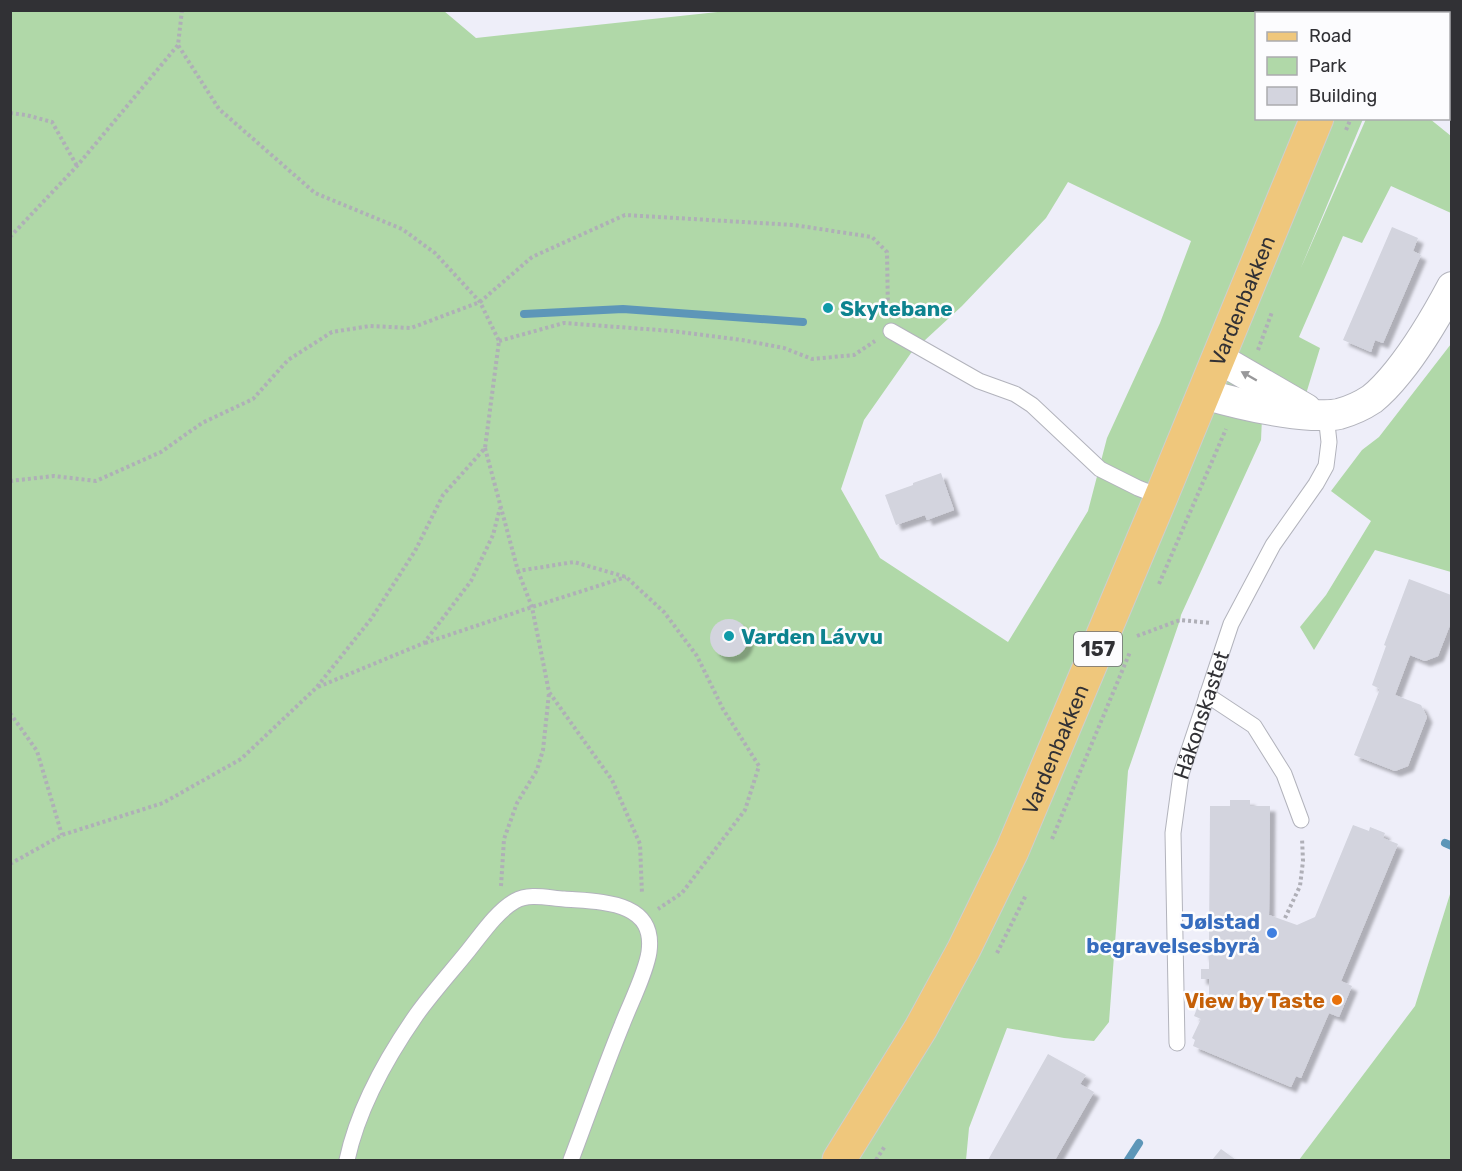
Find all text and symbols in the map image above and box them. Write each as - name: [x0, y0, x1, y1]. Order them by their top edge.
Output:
- legend: [1255, 12, 1450, 120]
- text: Road: [1309, 25, 1352, 47]
- text: Park: [1309, 55, 1347, 77]
- text: Building: [1309, 85, 1377, 107]
- street label: Vardenbakken: [1204, 232, 1280, 369]
- place label: Skytebane: [840, 296, 953, 321]
- marker: Skytebane: [821, 301, 835, 315]
- one-way arrow: [1240, 371, 1257, 381]
- place label: Varden Lávvu: [741, 624, 883, 649]
- marker: Varden Lávvu: [722, 629, 736, 643]
- road number: 157: [1074, 632, 1122, 666]
- street label: Håkonskastet: [1168, 648, 1234, 782]
- street label: Vardenbakken: [1016, 680, 1093, 818]
- place label: Jølstad begravelsesbyrå: [1086, 909, 1260, 958]
- marker: Jølstad begravelsesbyrå: [1265, 926, 1279, 940]
- place label: View by Taste: [1185, 988, 1325, 1013]
- marker: View by Taste: [1330, 993, 1344, 1007]

